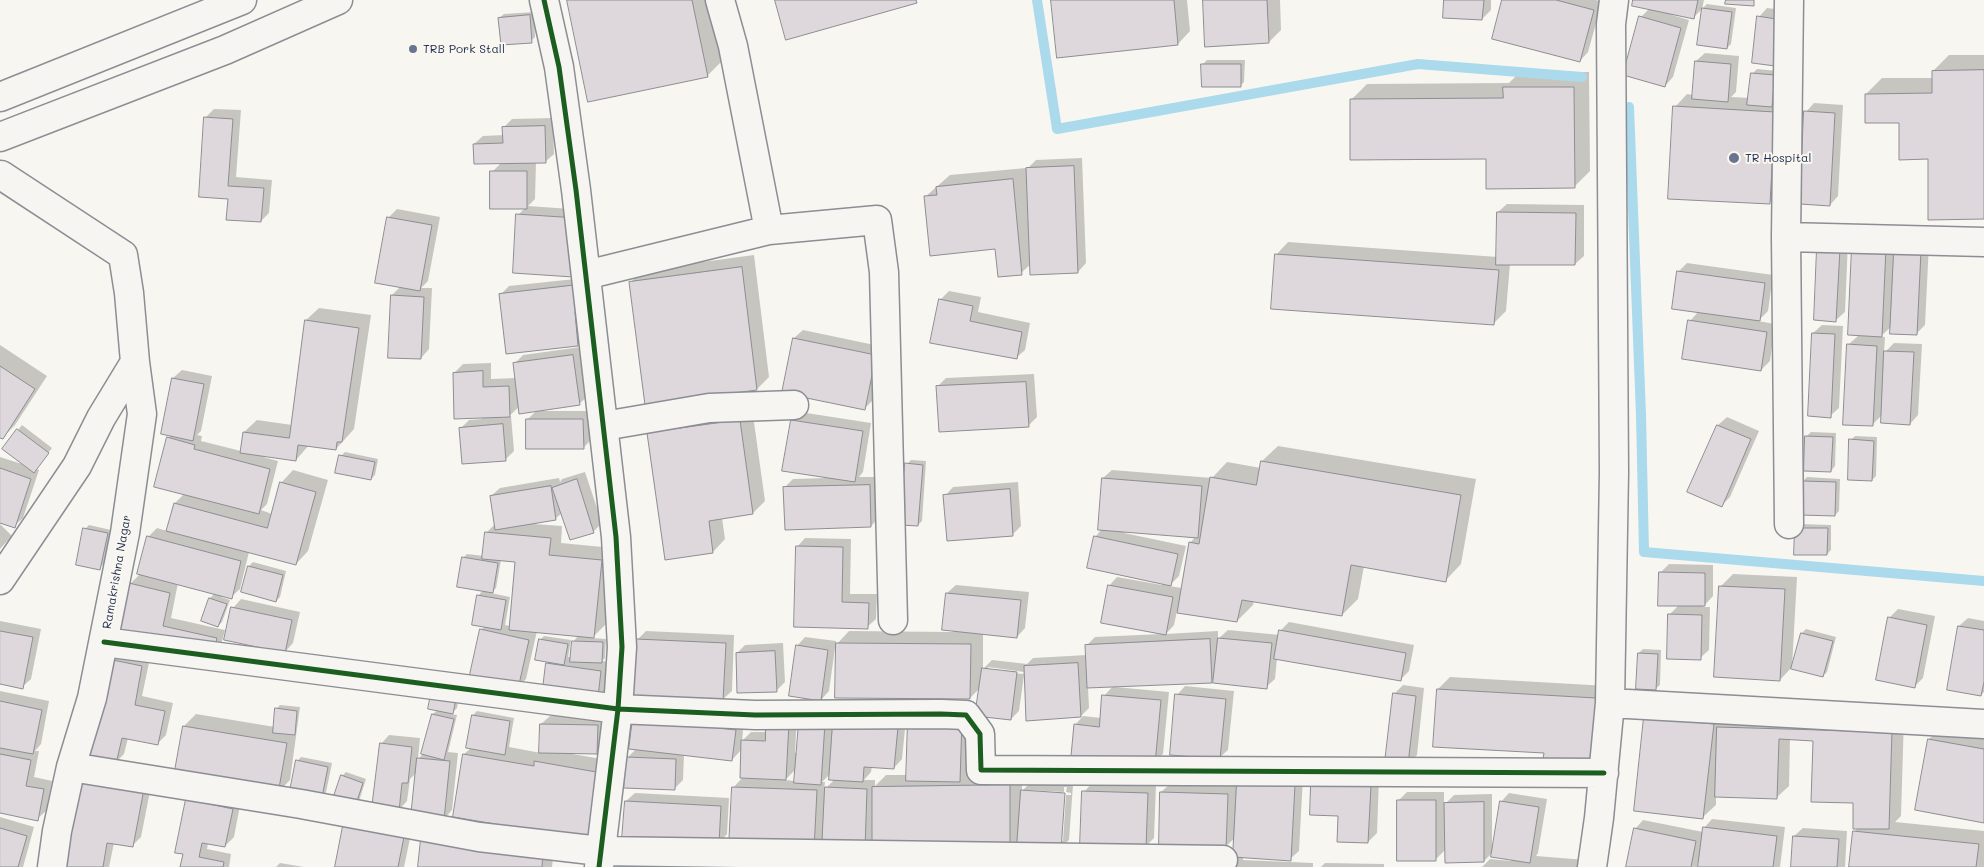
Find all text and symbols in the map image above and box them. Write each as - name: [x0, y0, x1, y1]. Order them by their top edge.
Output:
- place label: TRB Pork Stall: [423, 42, 505, 56]
- marker: TRB Pork Stall: [407, 43, 419, 55]
- marker: TR Hospital: [1727, 151, 1741, 165]
- place label: TR Hospital: [1745, 151, 1812, 165]
- street label: Ramakrishna Nagar: [100, 514, 134, 630]

